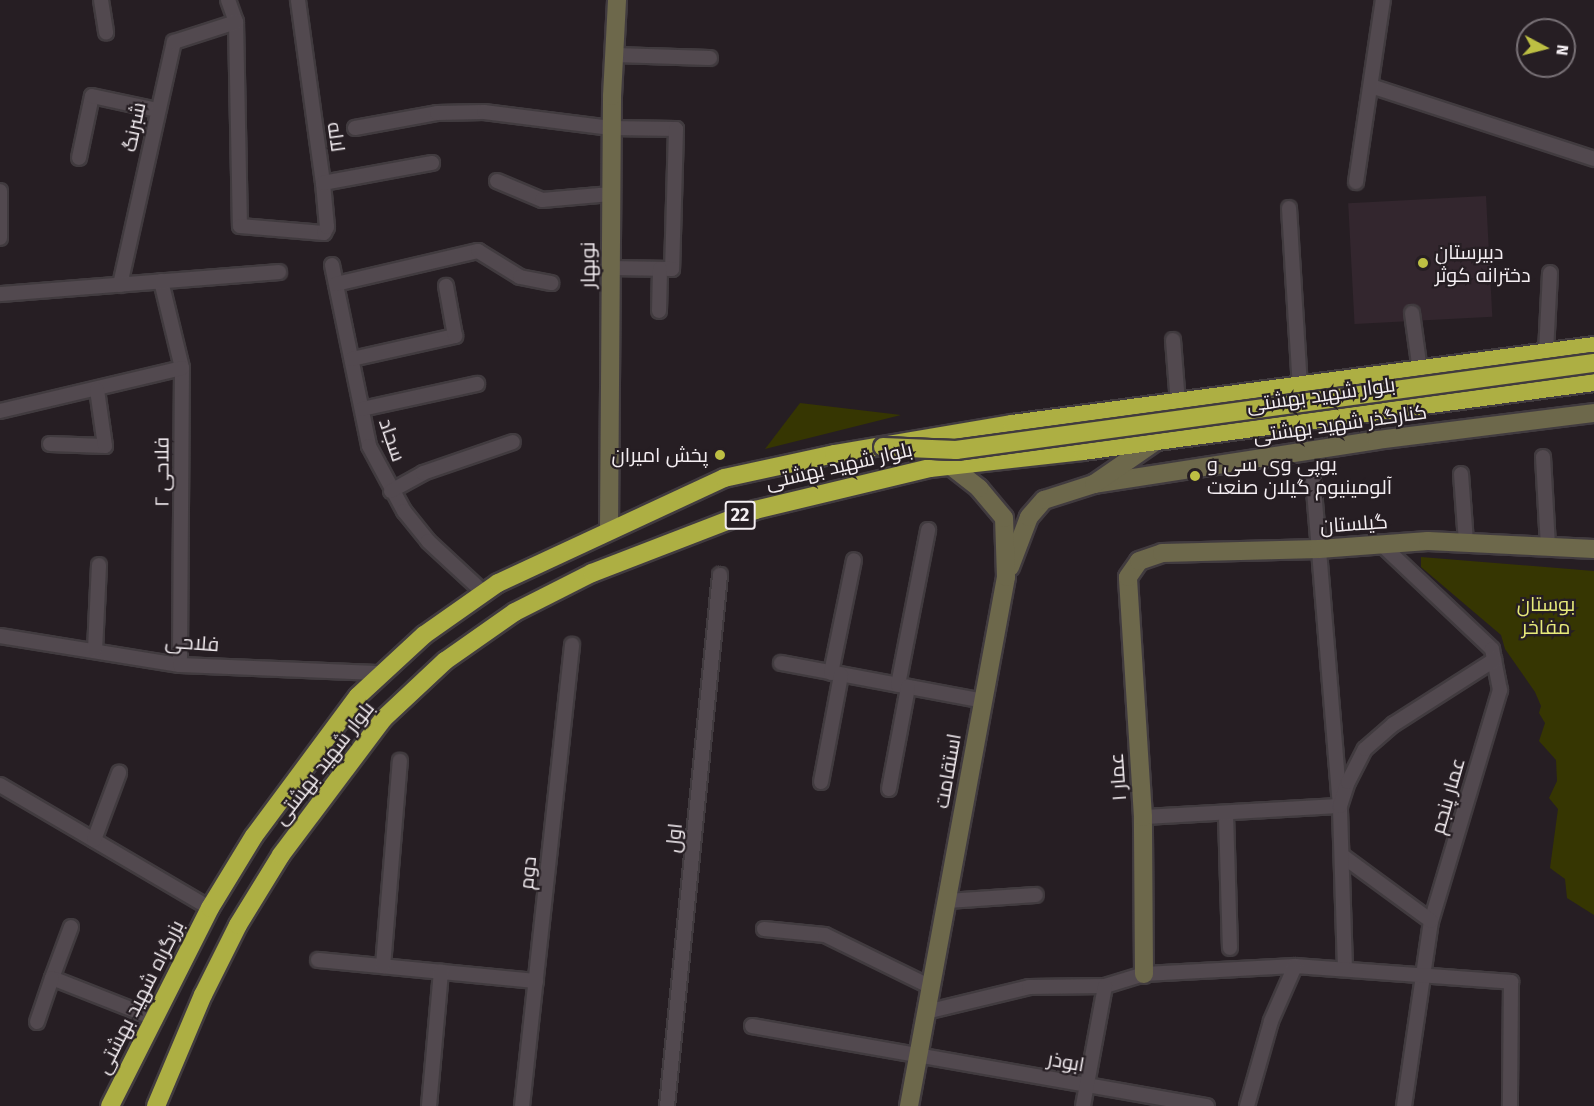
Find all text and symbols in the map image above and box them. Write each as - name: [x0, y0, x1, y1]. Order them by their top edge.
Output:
- north arrow: [1516, 18, 1576, 78]
- text: N: [1552, 44, 1572, 56]
- street label: شبرنگ: [117, 100, 151, 154]
- street label: لاله: [322, 121, 350, 153]
- place label: دبیرستان دخترانه کوثر: [1435, 240, 1531, 287]
- street label: نوبهار: [576, 242, 600, 288]
- marker: دبیرستان دخترانه کوثر: [1416, 256, 1430, 270]
- street label: بلوار شهید بهشتی: [1245, 373, 1397, 417]
- street label: کنارگذر شهید بهشتی: [1252, 400, 1428, 448]
- street label: سجاد: [373, 415, 411, 465]
- street label: فلاحی ۲: [150, 437, 174, 507]
- street label: بلوار شهید بهشتی: [763, 437, 915, 495]
- place label: پخش امیران: [612, 443, 708, 467]
- marker: پخش امیران: [713, 448, 727, 462]
- place label: یوپی وی سی و آلومینیوم گیلان صنعت: [1207, 452, 1392, 499]
- marker: یوپی وی سی و آلومینیوم گیلان صنعت: [1188, 469, 1202, 483]
- road number: 22: [724, 500, 756, 530]
- street label: گیلستان: [1319, 510, 1389, 538]
- park label: بوستان مفاخر: [1517, 593, 1575, 640]
- street label: فلاحی: [164, 629, 220, 657]
- street label: بلوار شهید بهشتی: [268, 697, 380, 829]
- street label: استقامت: [930, 732, 966, 810]
- street label: عمار ۱: [1104, 752, 1132, 802]
- street label: عمار پنجم: [1426, 755, 1470, 837]
- street label: اول: [661, 822, 687, 854]
- street label: دوم: [514, 855, 542, 891]
- street label: بزرگراه شهید بهشتی: [91, 916, 189, 1078]
- street label: ابوذر: [1046, 1047, 1086, 1077]

